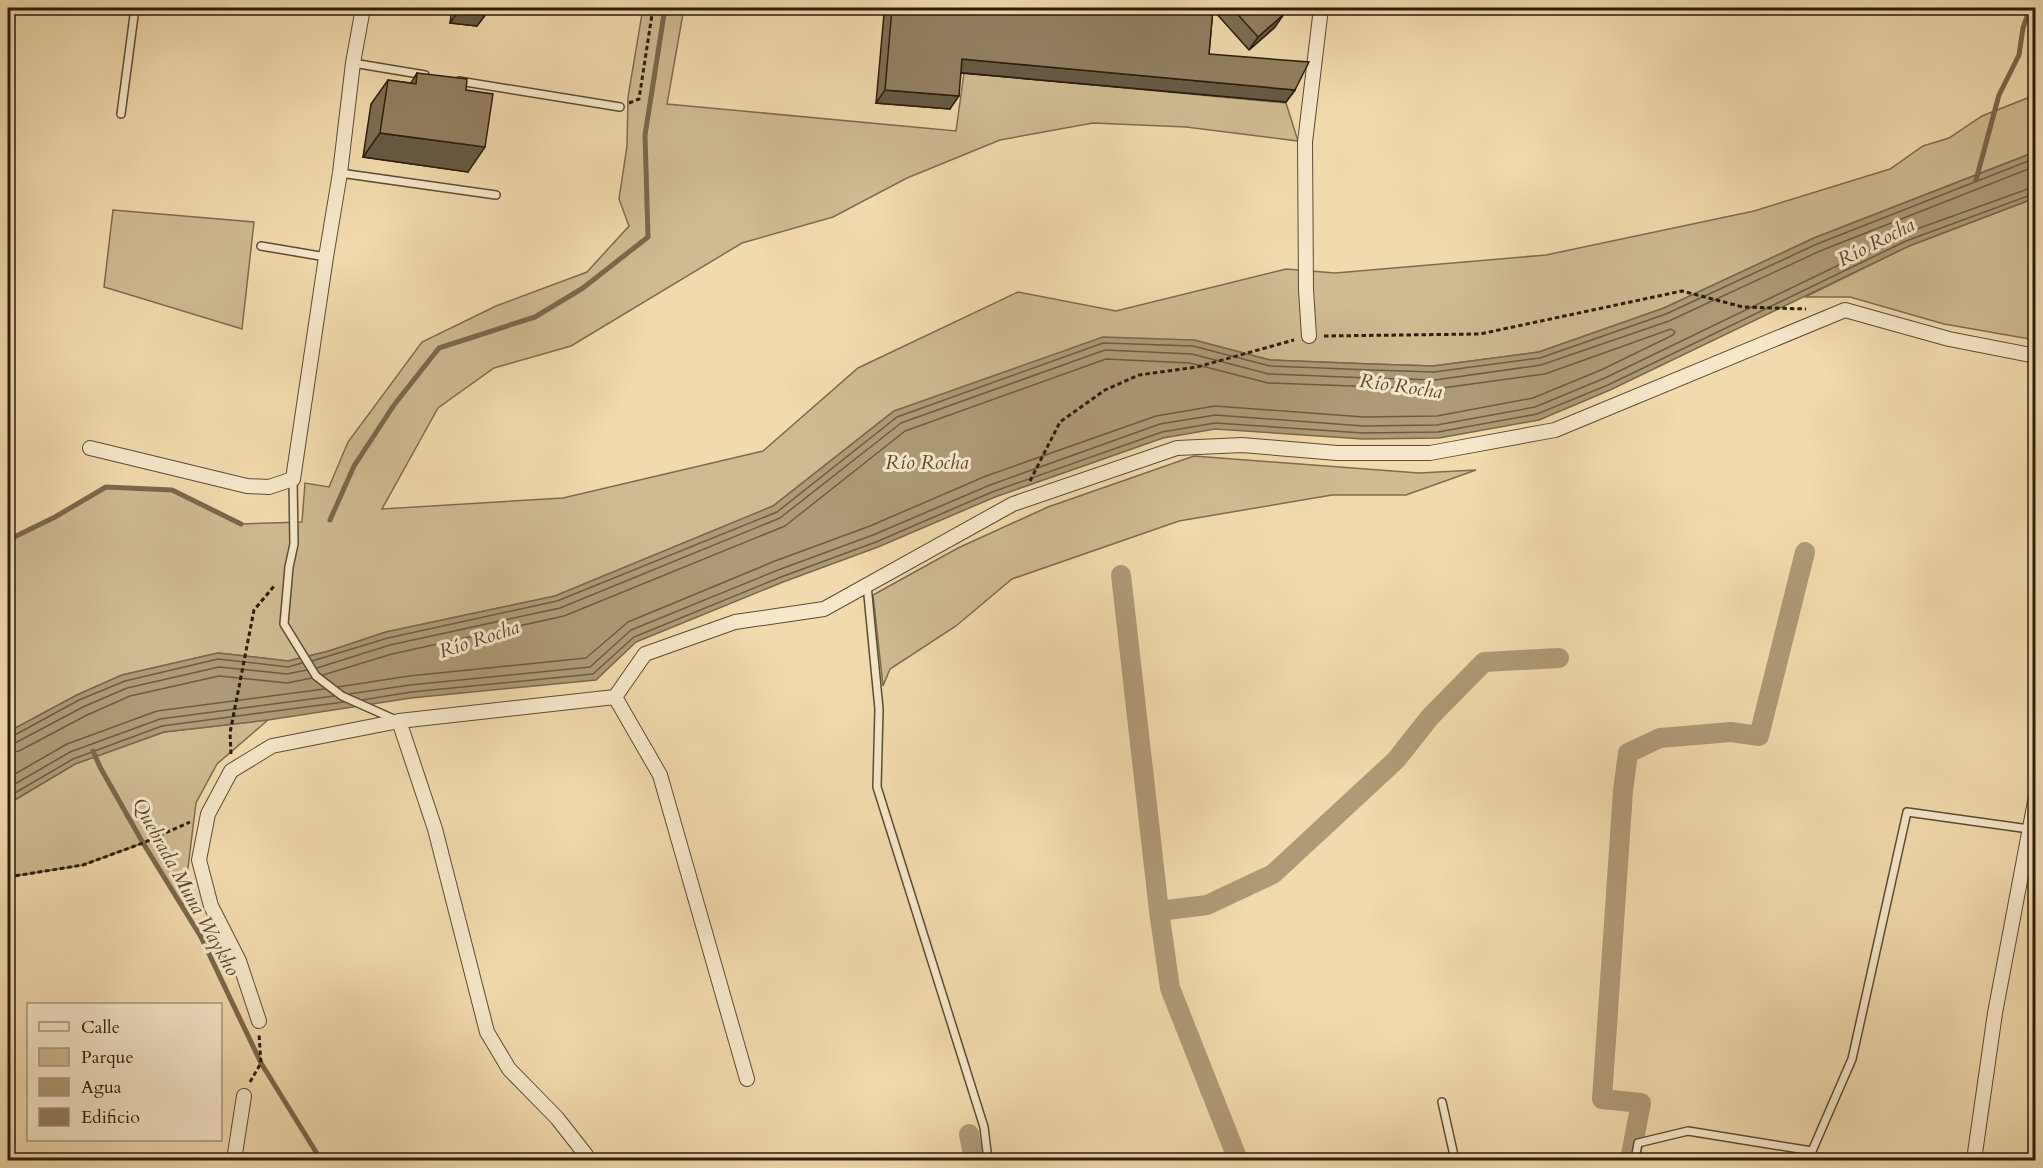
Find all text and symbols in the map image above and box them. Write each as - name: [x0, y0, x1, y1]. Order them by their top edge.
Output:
- water label: Río Rocha: [1833, 211, 1919, 273]
- water label: Río Rocha: [1358, 367, 1444, 405]
- water label: Río Rocha: [885, 449, 969, 476]
- water label: Río Rocha: [435, 613, 523, 665]
- water label: Quebrada Muna Waykho: [126, 793, 246, 981]
- legend: [27, 1003, 222, 1141]
- text: Calle: [81, 1015, 120, 1040]
- text: Parque: [81, 1045, 134, 1070]
- text: Agua: [81, 1075, 122, 1100]
- text: Edificio: [81, 1105, 140, 1130]

